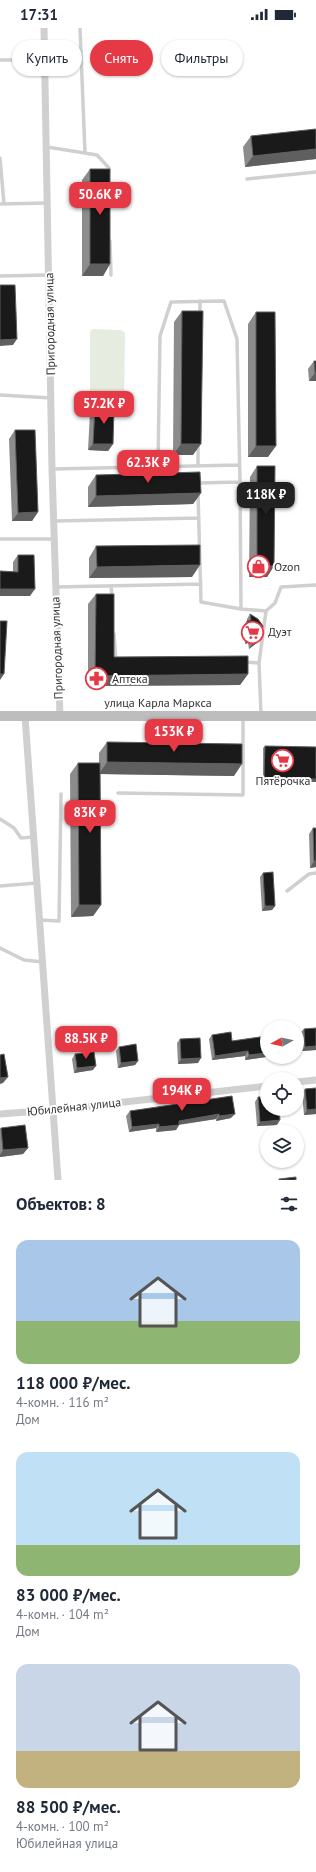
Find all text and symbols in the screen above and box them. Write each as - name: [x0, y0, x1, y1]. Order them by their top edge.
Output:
- text: 17:31: [20, 5, 58, 24]
- chip: Купить: [12, 40, 82, 76]
- chip: Снять: [90, 40, 153, 76]
- chip: Фильтры: [161, 40, 243, 76]
- pin: 50.6K ₽: [63, 182, 137, 216]
- text: 50.6K ₽: [78, 186, 122, 203]
- street label: Пригородная улица: [41, 272, 58, 376]
- pin: 57.2K ₽: [67, 391, 141, 425]
- text: 57.2K ₽: [83, 395, 125, 412]
- pin: 62.3K ₽: [111, 450, 185, 484]
- text: 62.3K ₽: [126, 454, 170, 471]
- pin: 118K ₽: [233, 482, 299, 516]
- text: 118K ₽: [246, 486, 286, 503]
- shop icon: Ozon: [245, 554, 271, 580]
- place label: Ozon: [274, 559, 300, 574]
- street label: Пригородная улица: [47, 596, 66, 700]
- supermarket icon: Дуэт: [239, 619, 265, 645]
- place label: Дуэт: [268, 624, 292, 639]
- pharmacy icon: Аптека: [84, 666, 110, 692]
- place label: Аптека: [112, 671, 148, 686]
- street label: улица Карла Маркса: [104, 695, 212, 710]
- pin: 153K ₽: [141, 719, 207, 753]
- text: 153K ₽: [154, 723, 194, 740]
- supermarket icon: Пятёрочка: [270, 747, 296, 773]
- place label: Пятёрочка: [256, 773, 310, 788]
- pin: 83K ₽: [62, 800, 118, 834]
- text: 83K ₽: [73, 804, 107, 821]
- north arrow: [260, 1020, 304, 1064]
- map controls: [260, 1020, 304, 1168]
- pin: 88.5K ₽: [49, 1026, 123, 1060]
- text: 88.5K ₽: [64, 1030, 108, 1047]
- button: locate: [260, 1072, 304, 1116]
- pin: 194K ₽: [149, 1078, 215, 1112]
- text: 194K ₽: [162, 1082, 202, 1099]
- street label: Юбилейная улица: [26, 1094, 122, 1119]
- button: layers: [260, 1124, 304, 1168]
- text: Объектов: 8: [16, 1193, 106, 1215]
- icon: filters: [278, 1193, 300, 1215]
- icon: home: [122, 1266, 194, 1338]
- text: 118 000 ₽/мес.: [16, 1372, 130, 1394]
- text: 4-комн. · 116 m²: [16, 1394, 109, 1411]
- text: Дом: [16, 1411, 40, 1428]
- icon: home: [122, 1478, 194, 1550]
- text: 83 000 ₽/мес.: [16, 1584, 121, 1606]
- text: 4-комн. · 104 m²: [16, 1606, 109, 1623]
- text: Дом: [16, 1623, 40, 1640]
- icon: home: [122, 1690, 194, 1762]
- text: 88 500 ₽/мес.: [16, 1796, 121, 1818]
- text: 4-комн. · 100 m²: [16, 1818, 109, 1835]
- text: Юбилейная улица: [16, 1835, 118, 1852]

